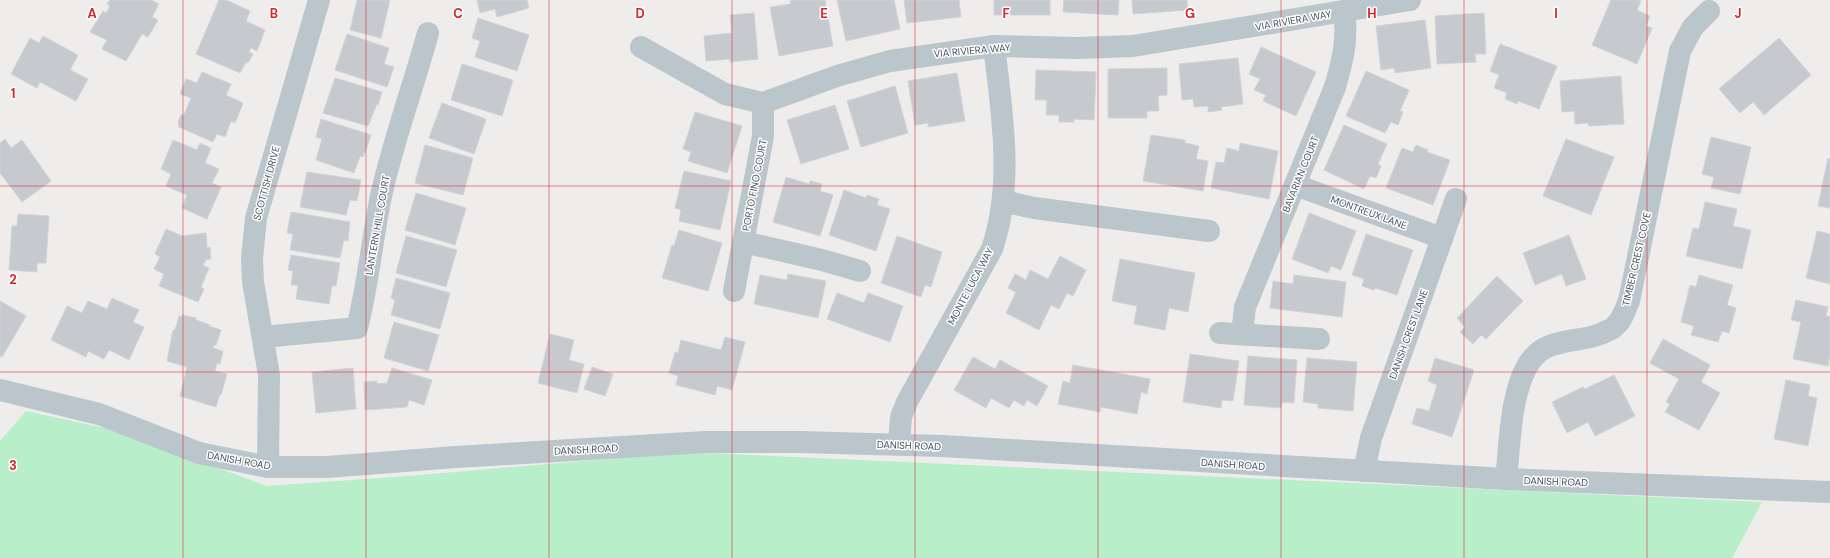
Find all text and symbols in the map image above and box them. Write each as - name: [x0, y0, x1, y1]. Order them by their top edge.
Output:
- text: A: [87, 5, 97, 22]
- text: B: [270, 5, 278, 22]
- text: C: [453, 5, 463, 22]
- text: D: [635, 5, 645, 22]
- text: E: [820, 5, 828, 22]
- text: F: [1002, 5, 1010, 22]
- text: G: [1185, 5, 1195, 22]
- text: H: [1367, 5, 1377, 22]
- text: I: [1554, 5, 1558, 22]
- text: J: [1734, 5, 1742, 22]
- street label: VIA RIVIERA WAY: [1254, 7, 1332, 34]
- street label: VIA RIVIERA WAY: [933, 41, 1011, 60]
- text: 1: [11, 85, 15, 102]
- street label: BAVARIAN COURT: [1279, 134, 1322, 214]
- street label: PORTO FINO COURT: [739, 138, 770, 232]
- street label: SCOTTISH DRIVE: [250, 144, 283, 222]
- street label: LANTERN HILL COURT: [362, 174, 393, 276]
- street label: MONTREUX LANE: [1329, 193, 1409, 232]
- street label: TIMBER CREST COVE: [1619, 210, 1654, 307]
- street label: MONTE LUCA WAY: [945, 245, 996, 327]
- text: 2: [9, 271, 17, 288]
- street label: DANISH CREST LANE: [1386, 287, 1431, 381]
- street label: DANISH ROAD: [877, 438, 941, 453]
- street label: DANISH ROAD: [554, 441, 619, 458]
- street label: DANISH ROAD: [206, 449, 272, 472]
- street label: DANISH ROAD: [1200, 456, 1266, 473]
- text: 3: [9, 457, 17, 474]
- street label: DANISH ROAD: [1524, 474, 1588, 489]

